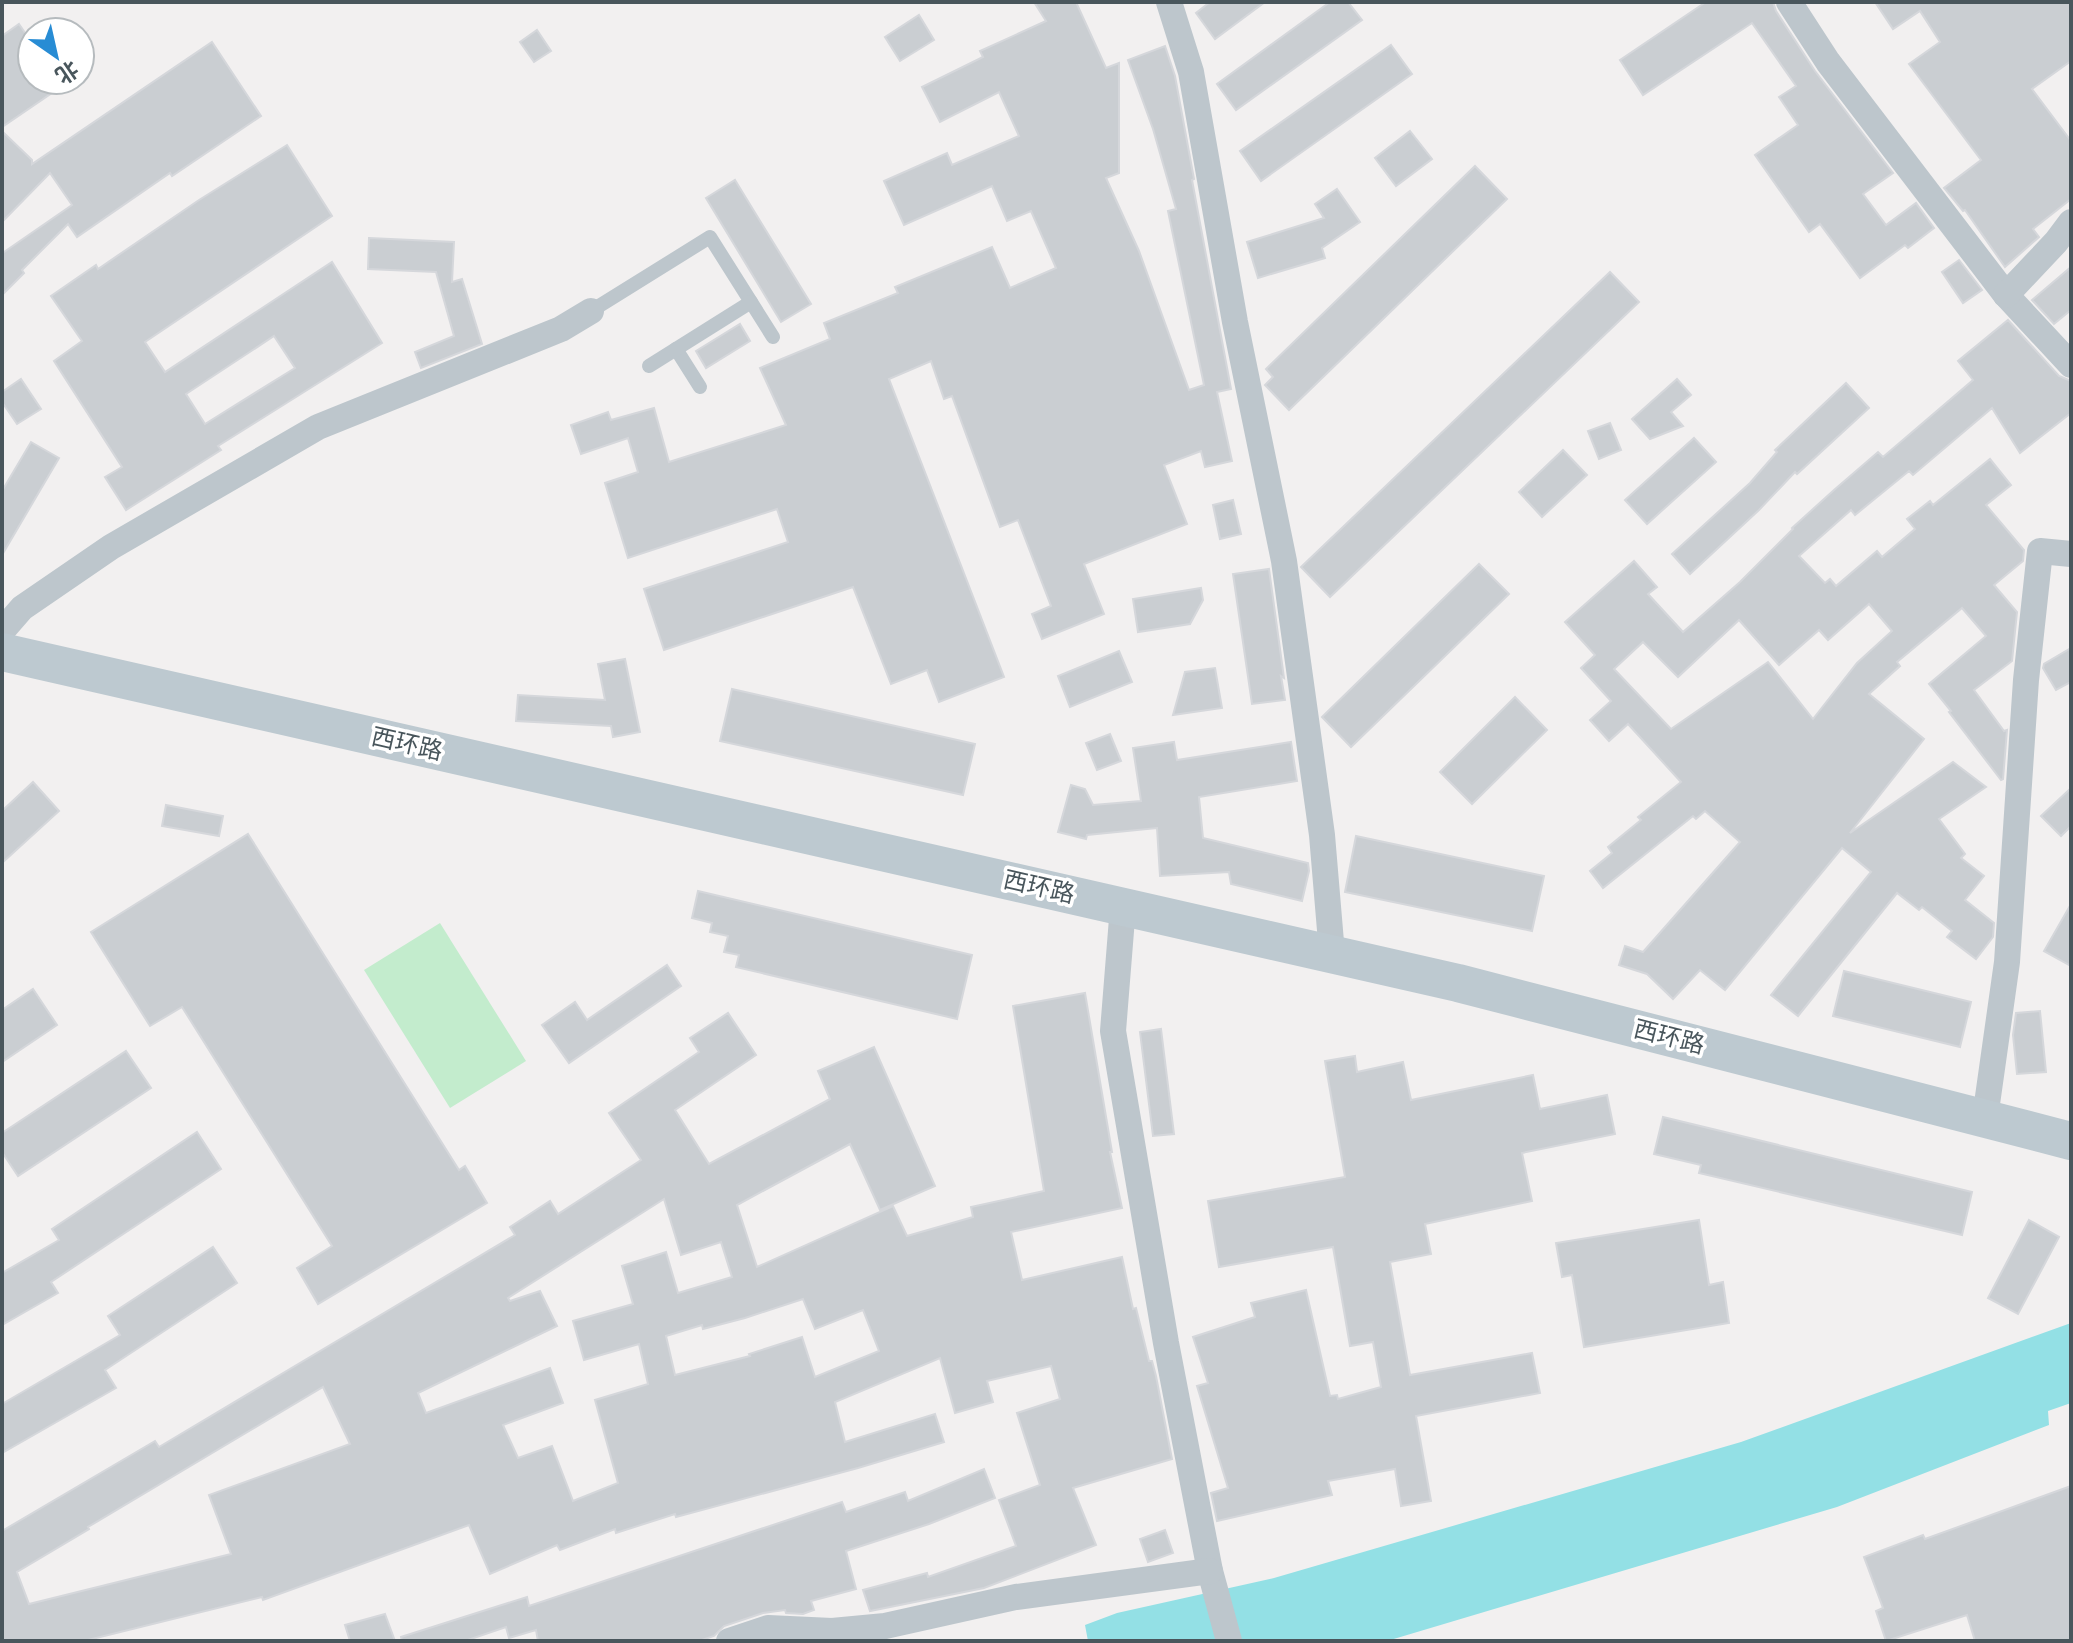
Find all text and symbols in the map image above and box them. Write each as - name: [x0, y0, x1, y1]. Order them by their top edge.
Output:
- north arrow: [16, 16, 96, 96]
- text: 北: [49, 52, 85, 91]
- street label: 西环路: [368, 719, 446, 770]
- street label: 西环路: [1000, 862, 1078, 913]
- street label: 西环路: [1630, 1012, 1708, 1063]

